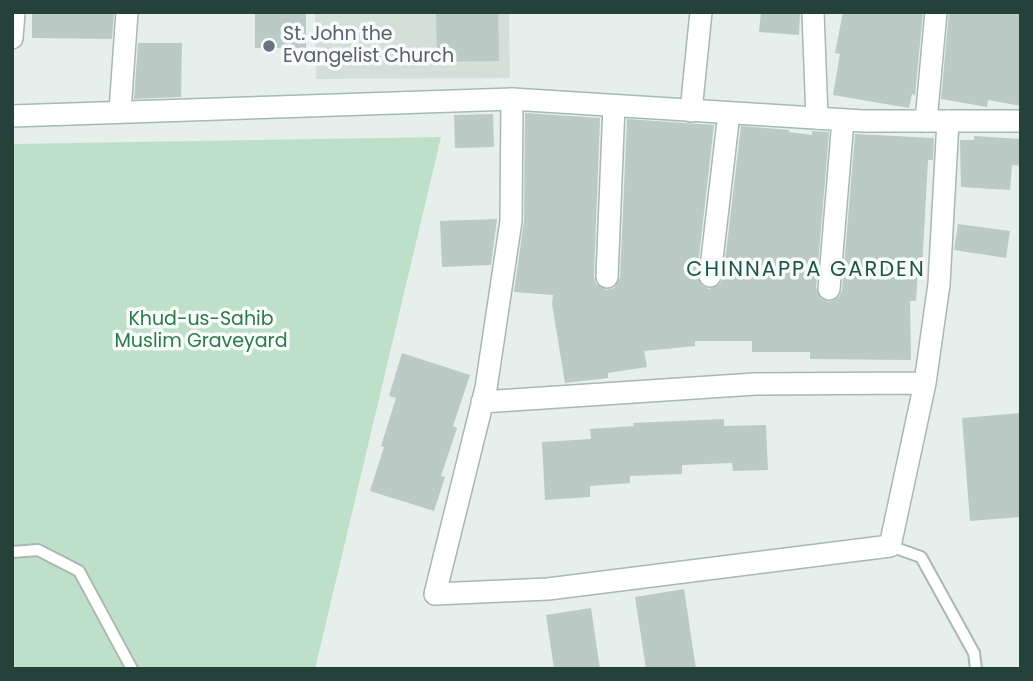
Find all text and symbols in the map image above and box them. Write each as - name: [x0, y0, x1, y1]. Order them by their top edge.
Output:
- place label: St. John the Evangelist Church: [283, 24, 454, 68]
- marker: St. John the Evangelist Church: [261, 38, 277, 54]
- district label: CHINNAPPA GARDEN: [688, 258, 924, 284]
- park label: Khud-us-Sahib Muslim Graveyard: [114, 309, 288, 353]

